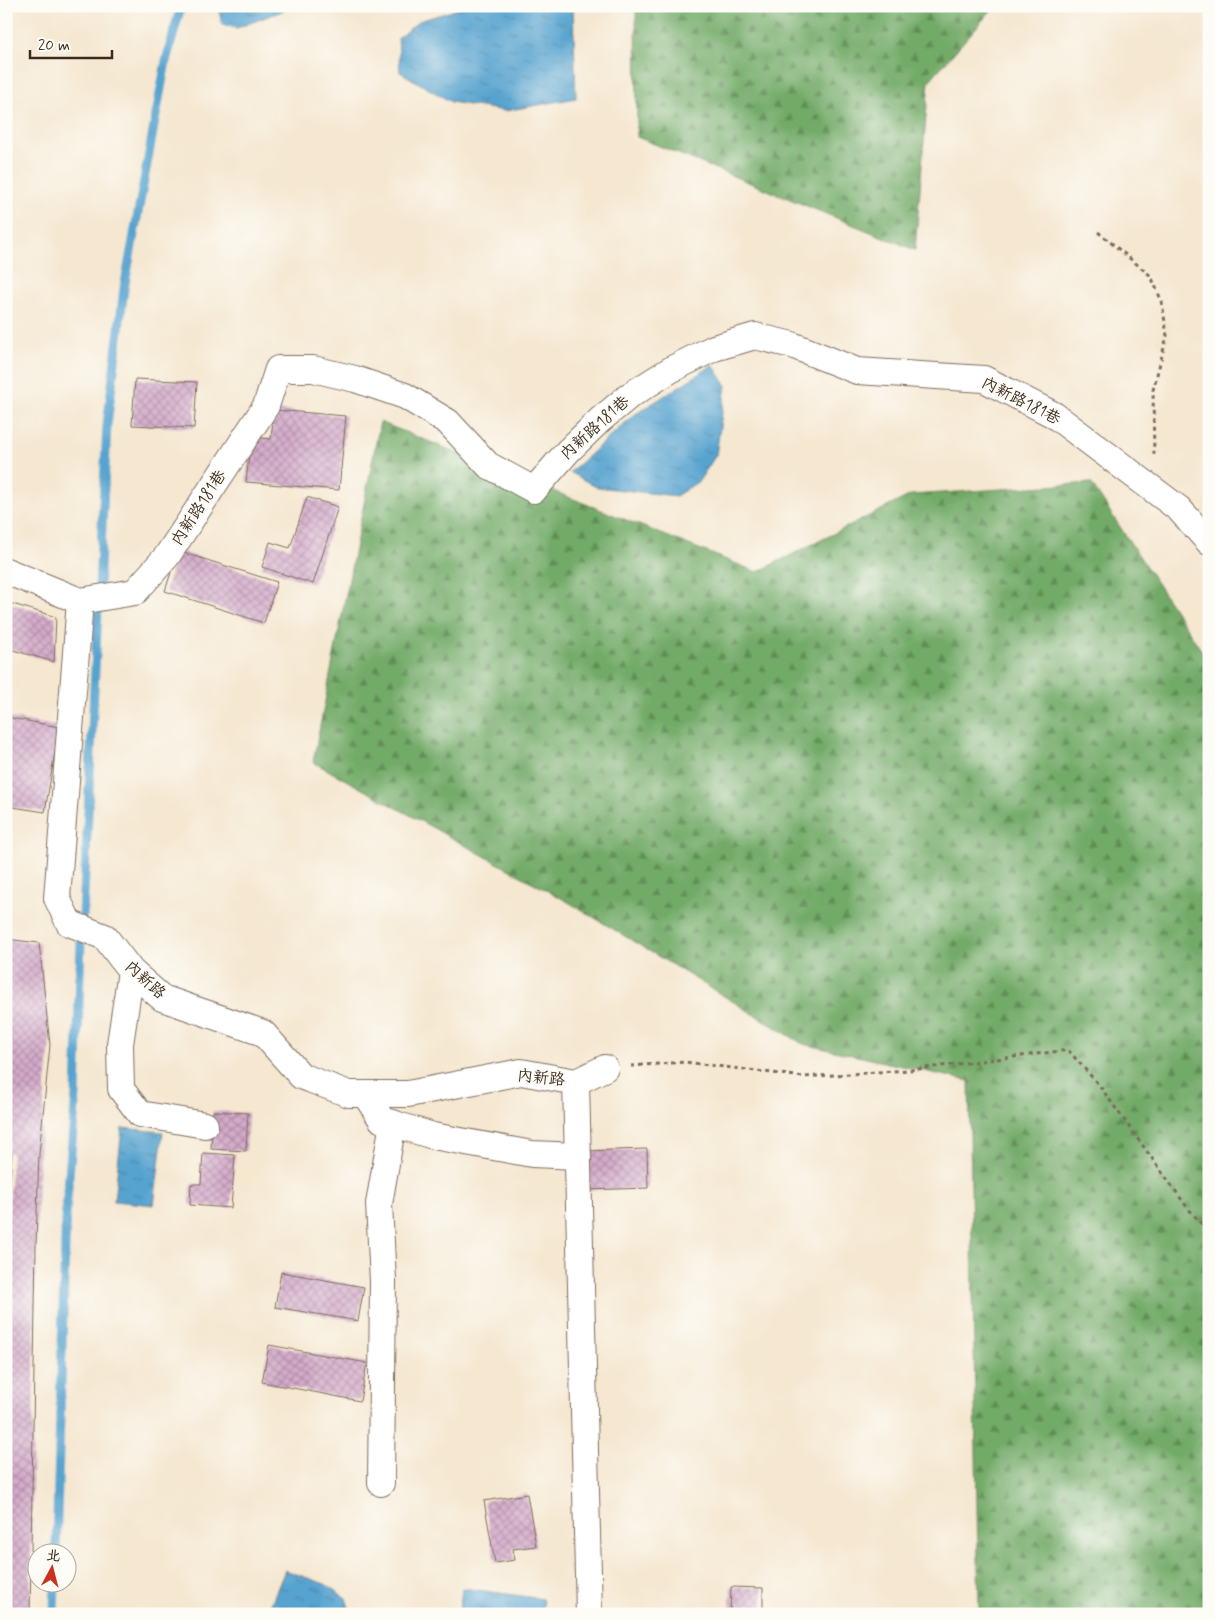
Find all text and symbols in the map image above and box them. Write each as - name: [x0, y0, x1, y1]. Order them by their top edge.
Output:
- scale bar: [30, 28, 112, 60]
- text: 20 m: [38, 36, 70, 56]
- street label: 內新路181巷: [978, 372, 1064, 430]
- street label: 內新路181巷: [556, 391, 634, 465]
- street label: 內新路181巷: [167, 466, 231, 550]
- street label: 內新路: [120, 956, 170, 1004]
- street label: 內新路: [516, 1065, 566, 1091]
- north arrow: [28, 1542, 78, 1592]
- text: 北: [45, 1546, 62, 1566]

